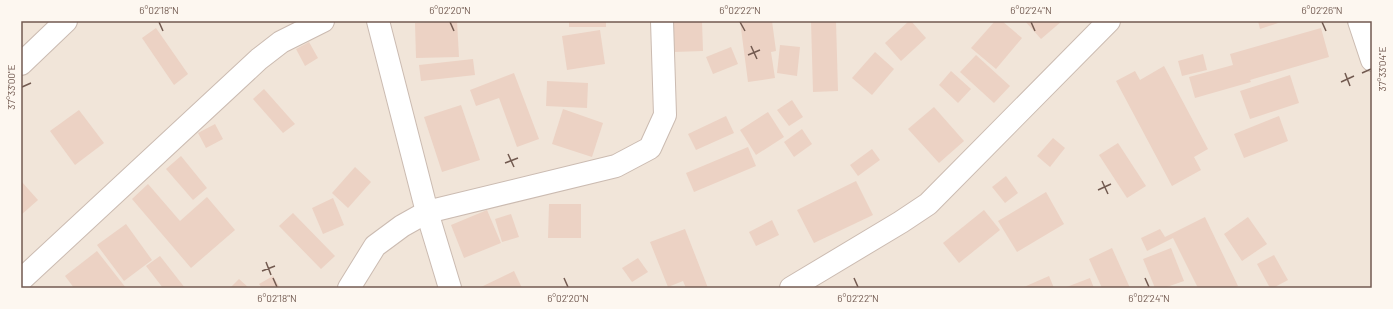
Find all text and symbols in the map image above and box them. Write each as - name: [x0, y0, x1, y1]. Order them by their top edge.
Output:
- text: 6°02'18"N: [139, 4, 179, 16]
- text: 6°02'20"N: [429, 4, 471, 16]
- text: 6°02'22"N: [719, 4, 761, 16]
- text: 6°02'24"N: [1010, 4, 1052, 16]
- text: 6°02'26"N: [1301, 4, 1343, 16]
- text: 37°33'04"E: [1376, 47, 1388, 92]
- text: 37°33'00"E: [5, 64, 17, 110]
- text: 6°02'18"N: [257, 292, 297, 304]
- text: 6°02'20"N: [547, 292, 589, 304]
- text: 6°02'22"N: [837, 292, 879, 304]
- text: 6°02'24"N: [1128, 292, 1170, 304]

